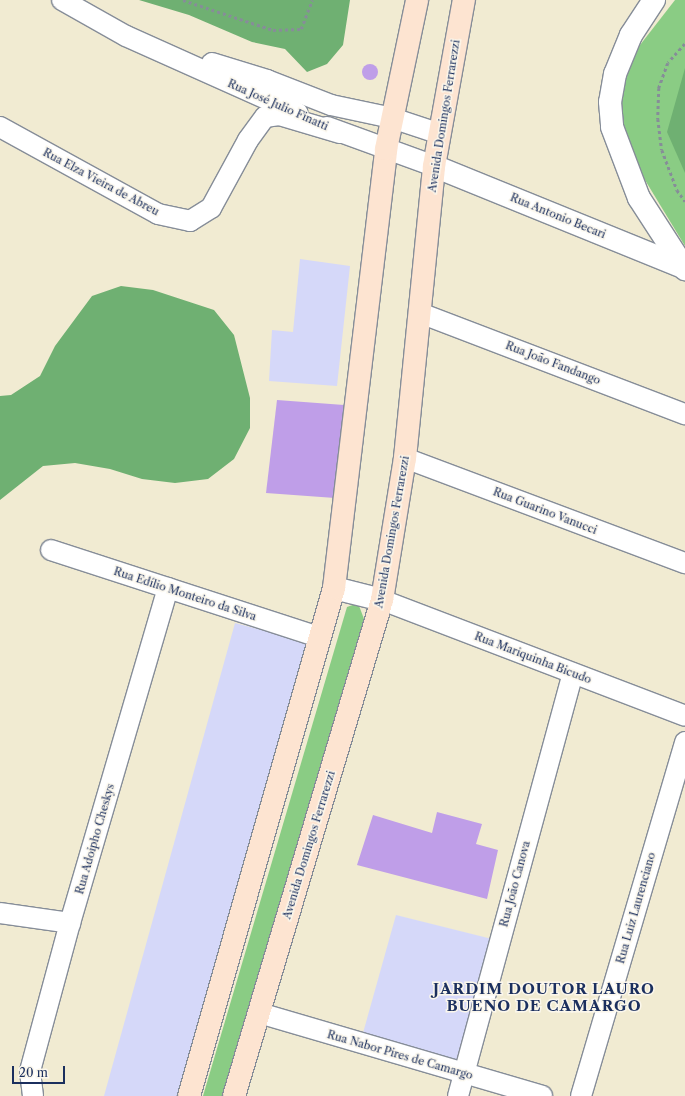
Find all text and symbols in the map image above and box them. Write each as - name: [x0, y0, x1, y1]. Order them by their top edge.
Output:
- street label: Avenida Domingos Ferrarezzi: [425, 39, 463, 193]
- street label: Rua José Julio Finatti: [225, 77, 331, 133]
- street label: Rua Elza Vieira de Abreu: [40, 145, 162, 219]
- street label: Rua Antonio Becari: [508, 191, 608, 241]
- street label: Rua João Fandango: [504, 339, 602, 387]
- street label: Avenida Domingos Ferrarezzi: [372, 455, 412, 609]
- street label: Rua Guarino Vanucci: [491, 485, 599, 537]
- street label: Rua Edílio Monteiro da Silva: [112, 565, 258, 623]
- street label: Rua Mariquinha Bicudo: [472, 630, 594, 686]
- street label: Avenida Domingos Ferrarezzi: [280, 769, 338, 921]
- street label: Rua Adoipho Cheskys: [73, 782, 117, 896]
- street label: Rua João Canova: [497, 840, 533, 928]
- street label: Rua Luiz Laurenciano: [614, 851, 658, 965]
- district label: JARDIM DOUTOR LAURO BUENO DE CAMARGO: [433, 979, 655, 1014]
- street label: Rua Nabor Pires de Camargo: [325, 1028, 475, 1082]
- scale bar: [14, 1058, 67, 1084]
- text: 20 m: [19, 1065, 48, 1080]

